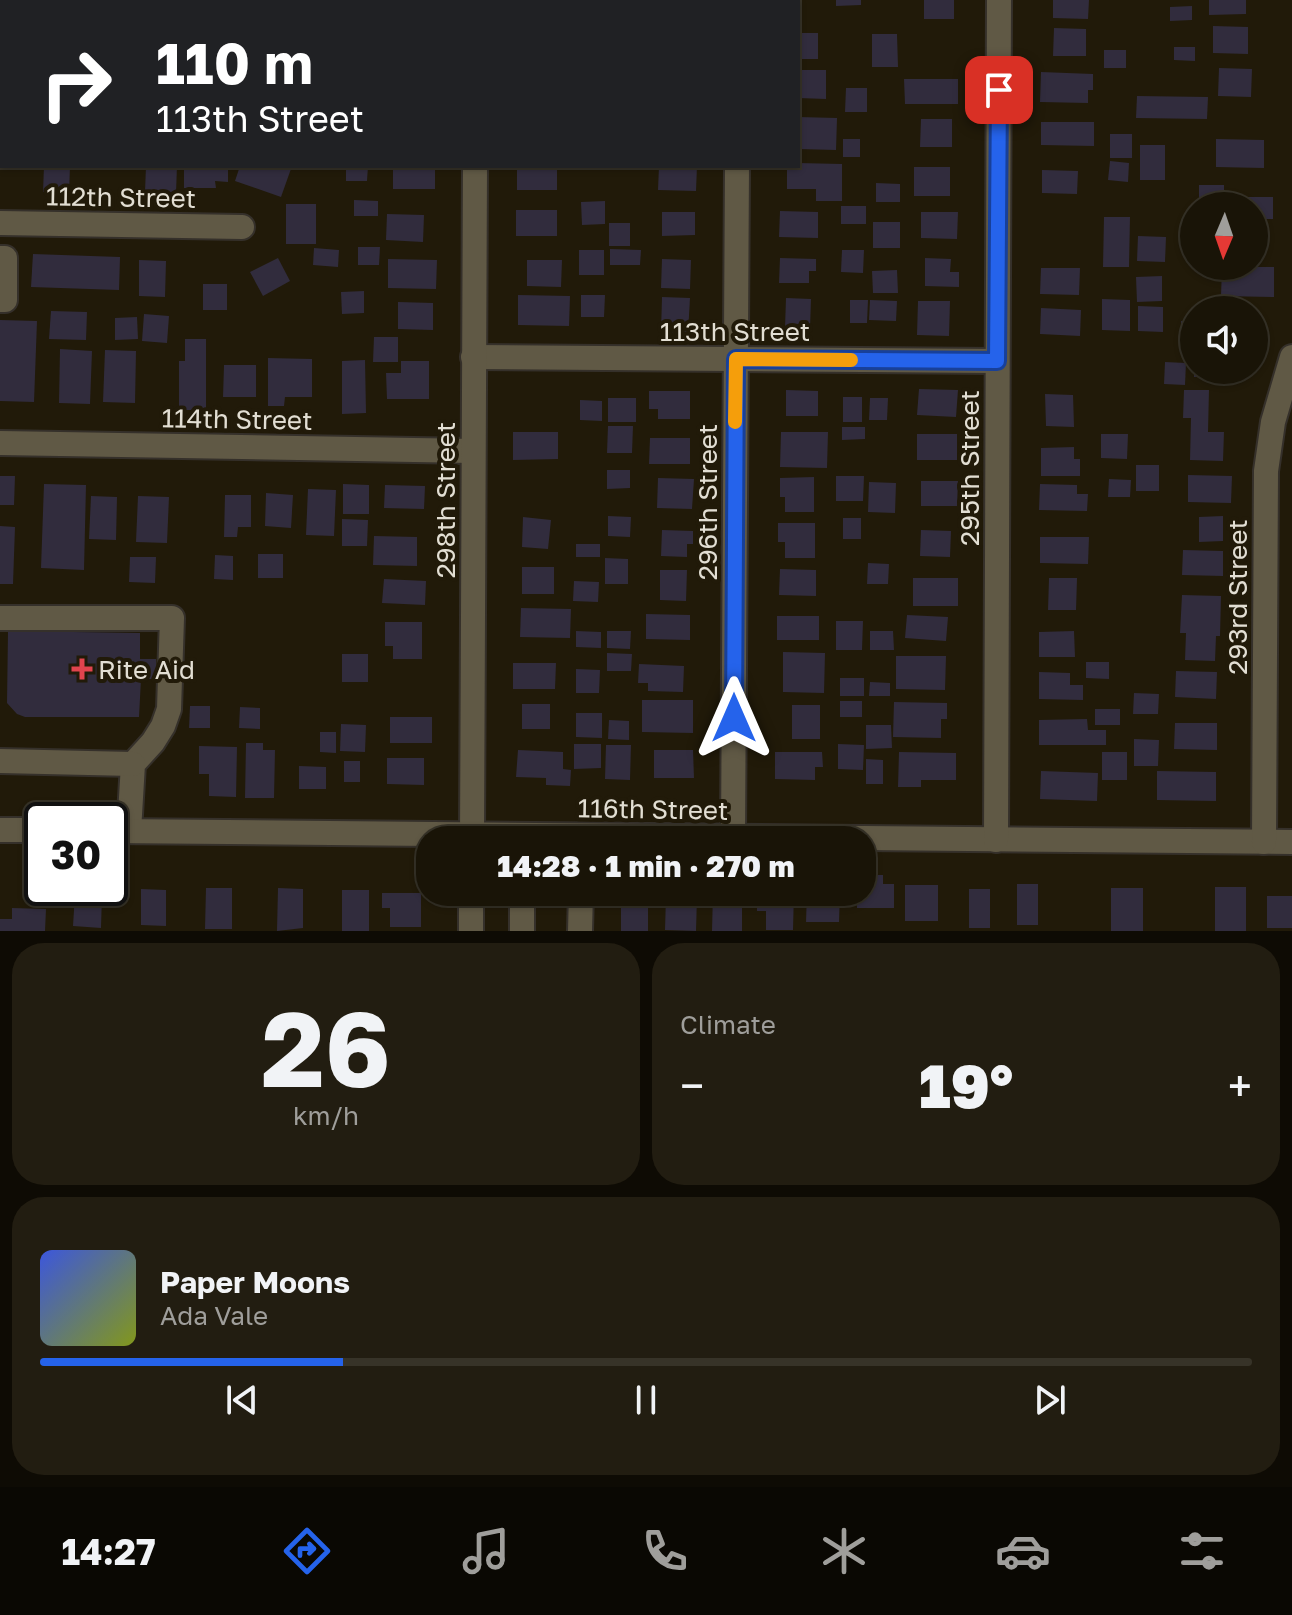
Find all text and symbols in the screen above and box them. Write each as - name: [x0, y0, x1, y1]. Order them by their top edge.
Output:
- text: 110 m: [156, 29, 313, 96]
- icon: right: [24, 32, 128, 136]
- pin: [965, 56, 1033, 124]
- icon: arrive: [977, 68, 1021, 112]
- text: 113th Street: [156, 97, 364, 140]
- street label: 112th Street: [46, 180, 196, 214]
- north arrow: [1180, 192, 1268, 280]
- map controls: [1180, 192, 1268, 384]
- button: sound: [1180, 296, 1268, 384]
- street label: 113th Street: [660, 316, 810, 347]
- street label: 295th Street: [954, 390, 985, 546]
- street label: 114th Street: [161, 402, 313, 436]
- street label: 298th Street: [430, 422, 461, 578]
- street label: 296th Street: [692, 424, 723, 580]
- street label: 293rd Street: [1222, 519, 1253, 675]
- place label: Rite Aid: [98, 654, 195, 685]
- marker: Rite Aid: [73, 660, 91, 678]
- position arrow: [692, 676, 776, 760]
- street label: 116th Street: [577, 792, 729, 826]
- speed limit sign: 30: [24, 802, 128, 906]
- text: 14:28 · 1 min · 270 m: [497, 848, 795, 884]
- text: 26: [261, 985, 391, 1110]
- text: Climate: [680, 1009, 776, 1040]
- text: 19°: [919, 1049, 1013, 1121]
- text: −: [680, 1059, 704, 1112]
- text: +: [1228, 1059, 1252, 1112]
- text: km/h: [293, 1100, 359, 1131]
- text: Paper Moons: [160, 1264, 350, 1300]
- text: Ada Vale: [160, 1300, 268, 1331]
- icon: previous: [220, 1378, 264, 1422]
- icon: pause: [624, 1378, 668, 1422]
- icon: next: [1028, 1378, 1072, 1422]
- icon: directions: [279, 1523, 335, 1579]
- icon: music: [458, 1523, 514, 1579]
- icon: phone: [637, 1523, 693, 1579]
- icon: climate: [816, 1523, 872, 1579]
- icon: car: [995, 1523, 1051, 1579]
- icon: filters: [1174, 1523, 1230, 1579]
- text: 14:27: [62, 1530, 156, 1573]

